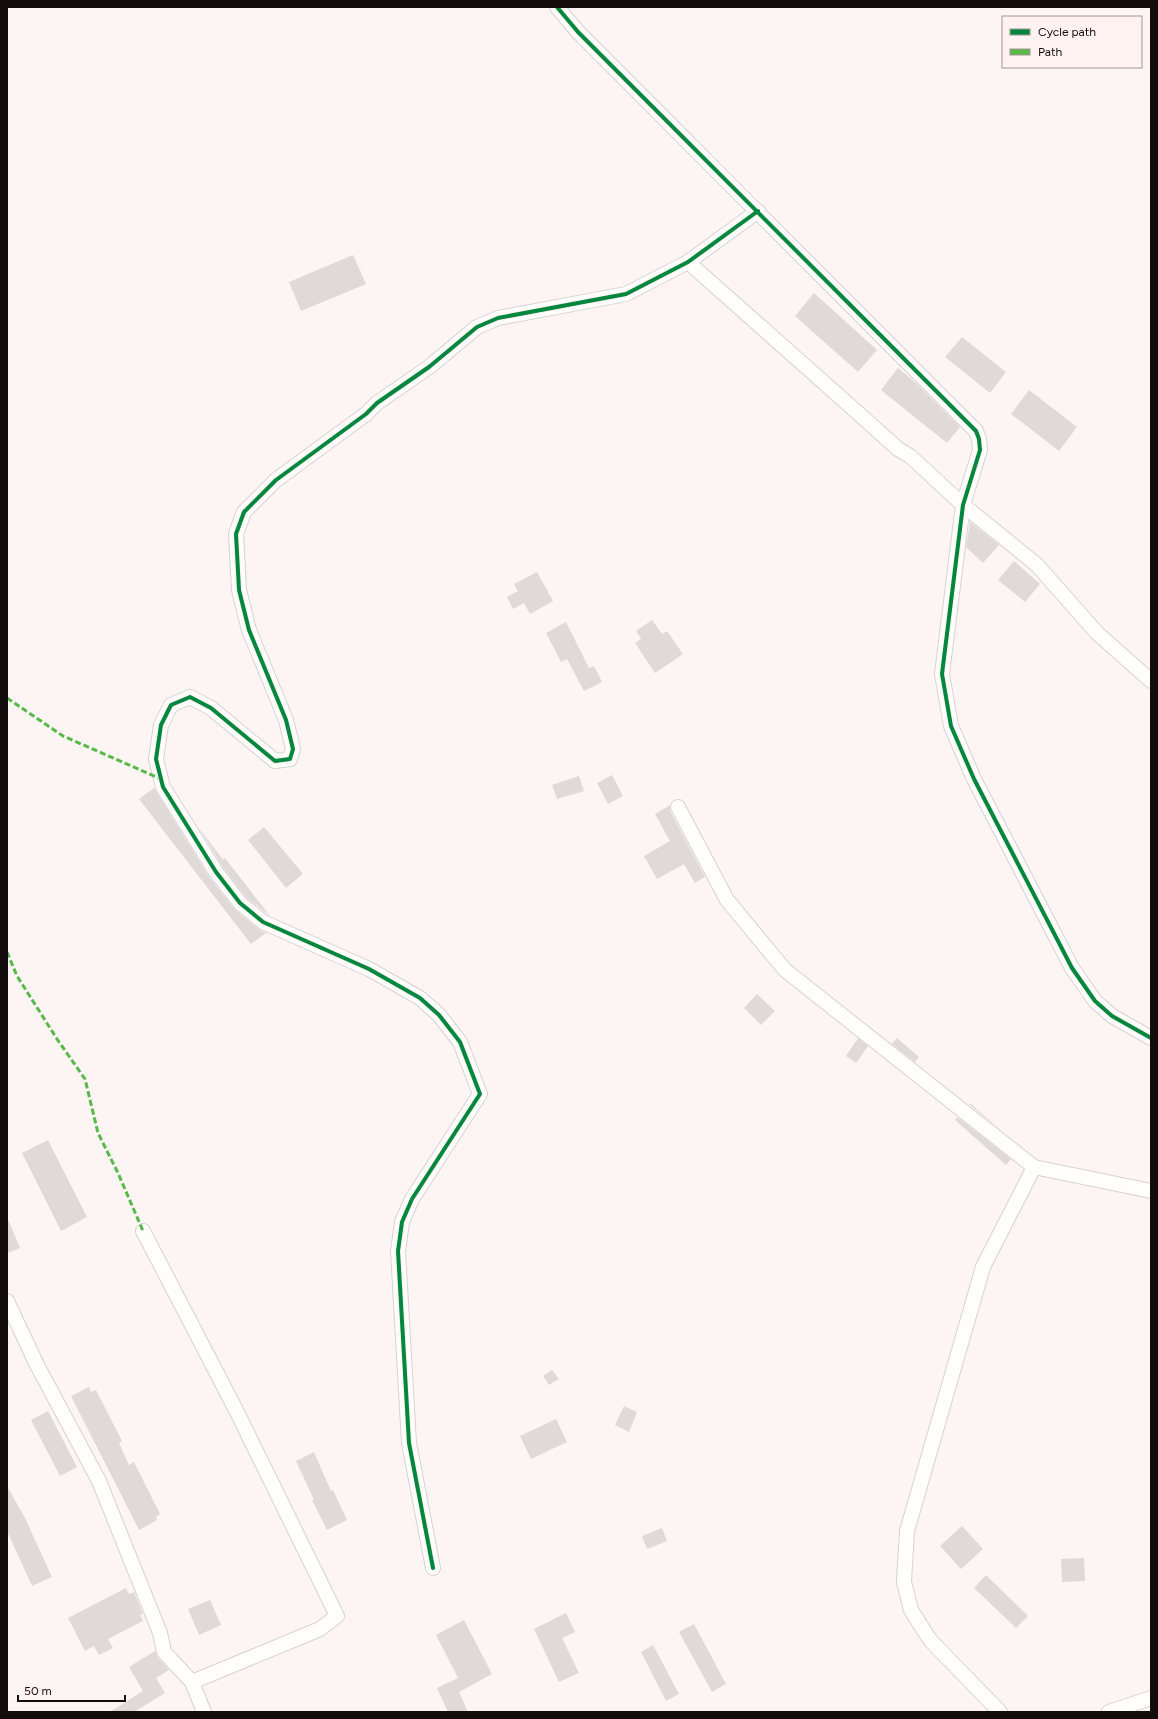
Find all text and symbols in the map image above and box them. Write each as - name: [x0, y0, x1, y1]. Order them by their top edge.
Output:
- legend: [1002, 16, 1142, 68]
- text: Cycle path: [1038, 25, 1096, 39]
- text: Path: [1038, 45, 1062, 59]
- scale bar: [18, 1677, 125, 1703]
- text: 50 m: [24, 1684, 52, 1698]

